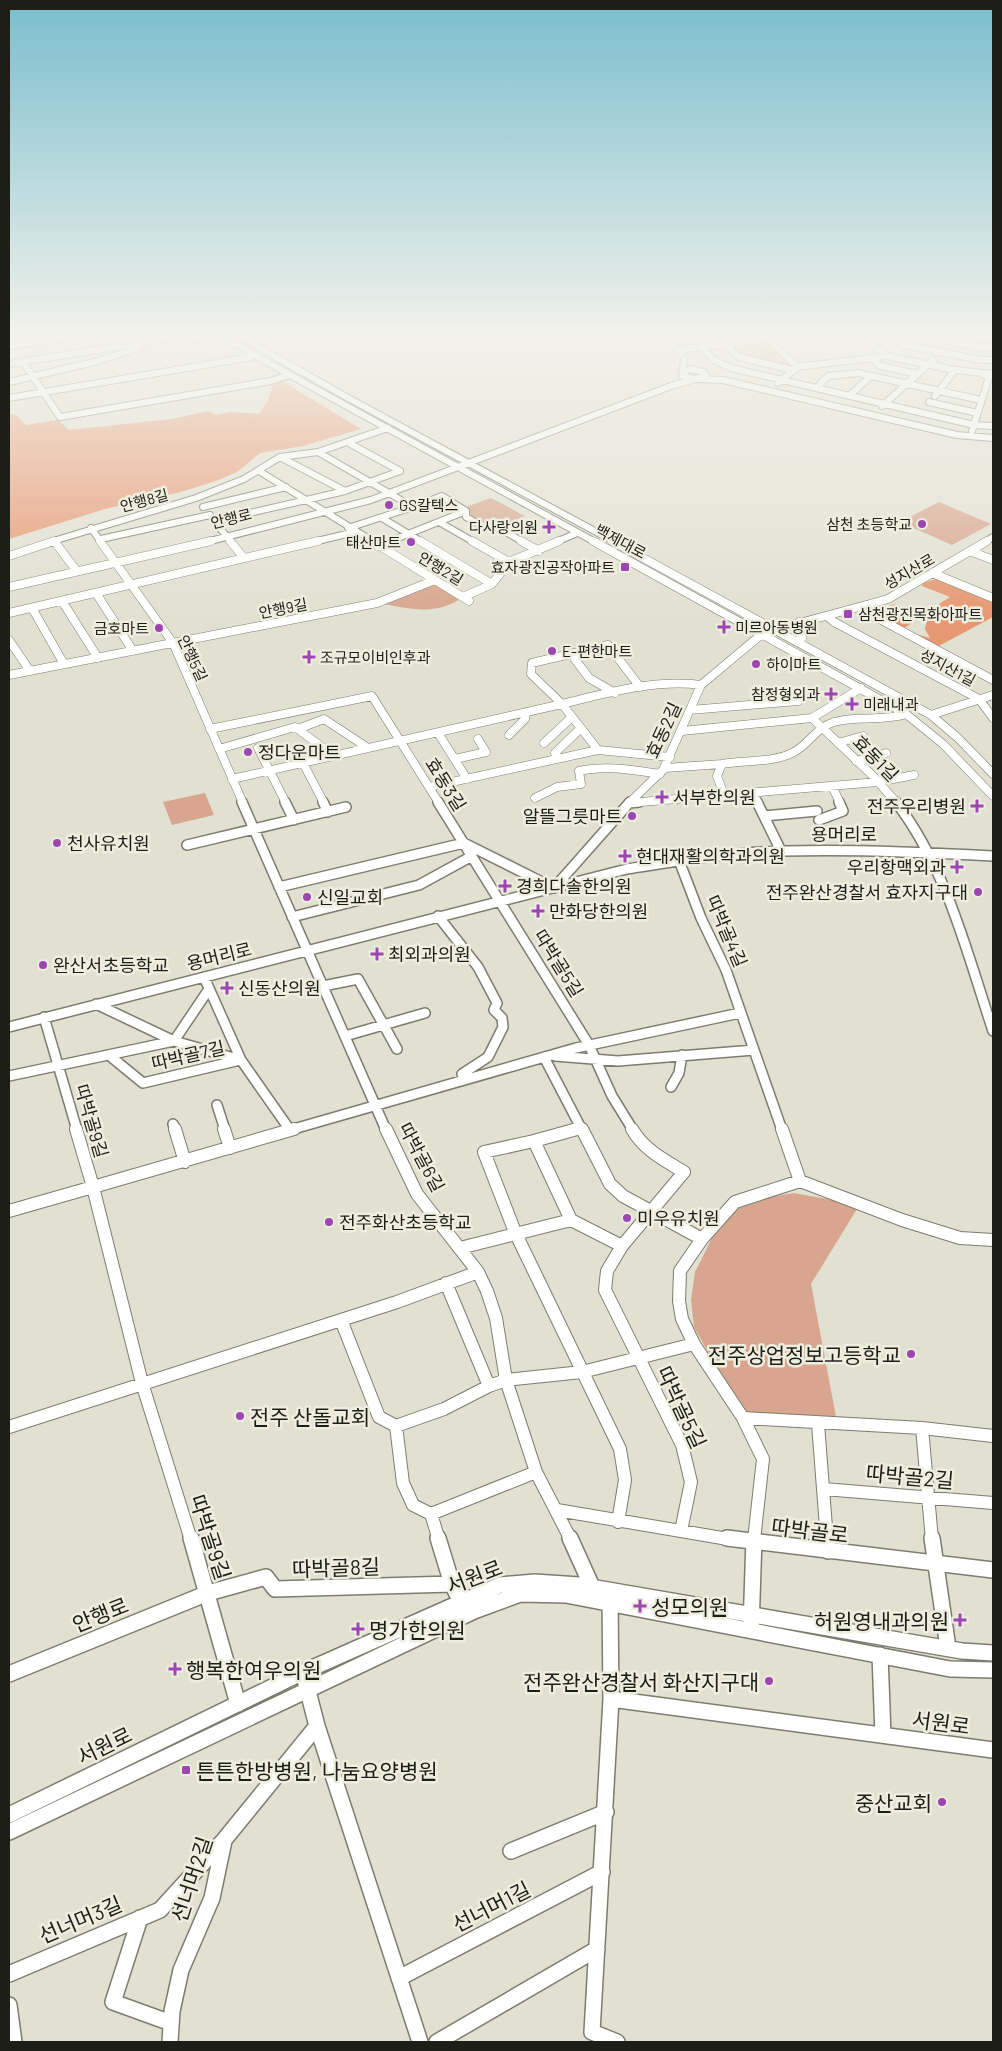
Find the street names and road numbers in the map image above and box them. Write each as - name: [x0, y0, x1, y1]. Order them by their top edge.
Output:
- street label: 안행8길: [118, 485, 170, 515]
- street label: 안행로: [209, 504, 253, 532]
- street label: 백제대로: [592, 520, 650, 562]
- street label: 안행2길: [415, 548, 467, 588]
- street label: 성지산로: [881, 549, 937, 593]
- street label: 안행9길: [257, 594, 309, 622]
- street label: 안행5길: [174, 632, 212, 684]
- street label: 성지산1길: [917, 645, 979, 689]
- street label: 효동2길: [640, 698, 686, 762]
- street label: 효동1길: [849, 730, 903, 786]
- street label: 효동3길: [421, 753, 471, 815]
- street label: 용머리로: [811, 823, 877, 845]
- street label: 따박골4길: [702, 892, 752, 970]
- street label: 따박골5길: [530, 925, 588, 1001]
- street label: 용머리로: [184, 937, 254, 975]
- street label: 따박골7길: [149, 1036, 227, 1074]
- street label: 따박골9길: [71, 1082, 113, 1160]
- street label: 따박골6길: [395, 1118, 449, 1196]
- street label: 따박골5길: [652, 1362, 712, 1452]
- street label: 따박골2길: [865, 1460, 955, 1492]
- street label: 따박골9길: [185, 1491, 237, 1583]
- street label: 따박골로: [770, 1513, 850, 1547]
- street label: 따박골8길: [291, 1553, 381, 1581]
- street label: 서원로: [442, 1554, 506, 1598]
- street label: 안행로: [68, 1592, 132, 1636]
- street label: 서원로: [911, 1706, 971, 1738]
- street label: 서원로: [72, 1721, 136, 1769]
- street label: 선너머2길: [165, 1833, 217, 1925]
- street label: 선너머1길: [448, 1876, 534, 1936]
- street label: 선너머3길: [35, 1890, 125, 1948]

